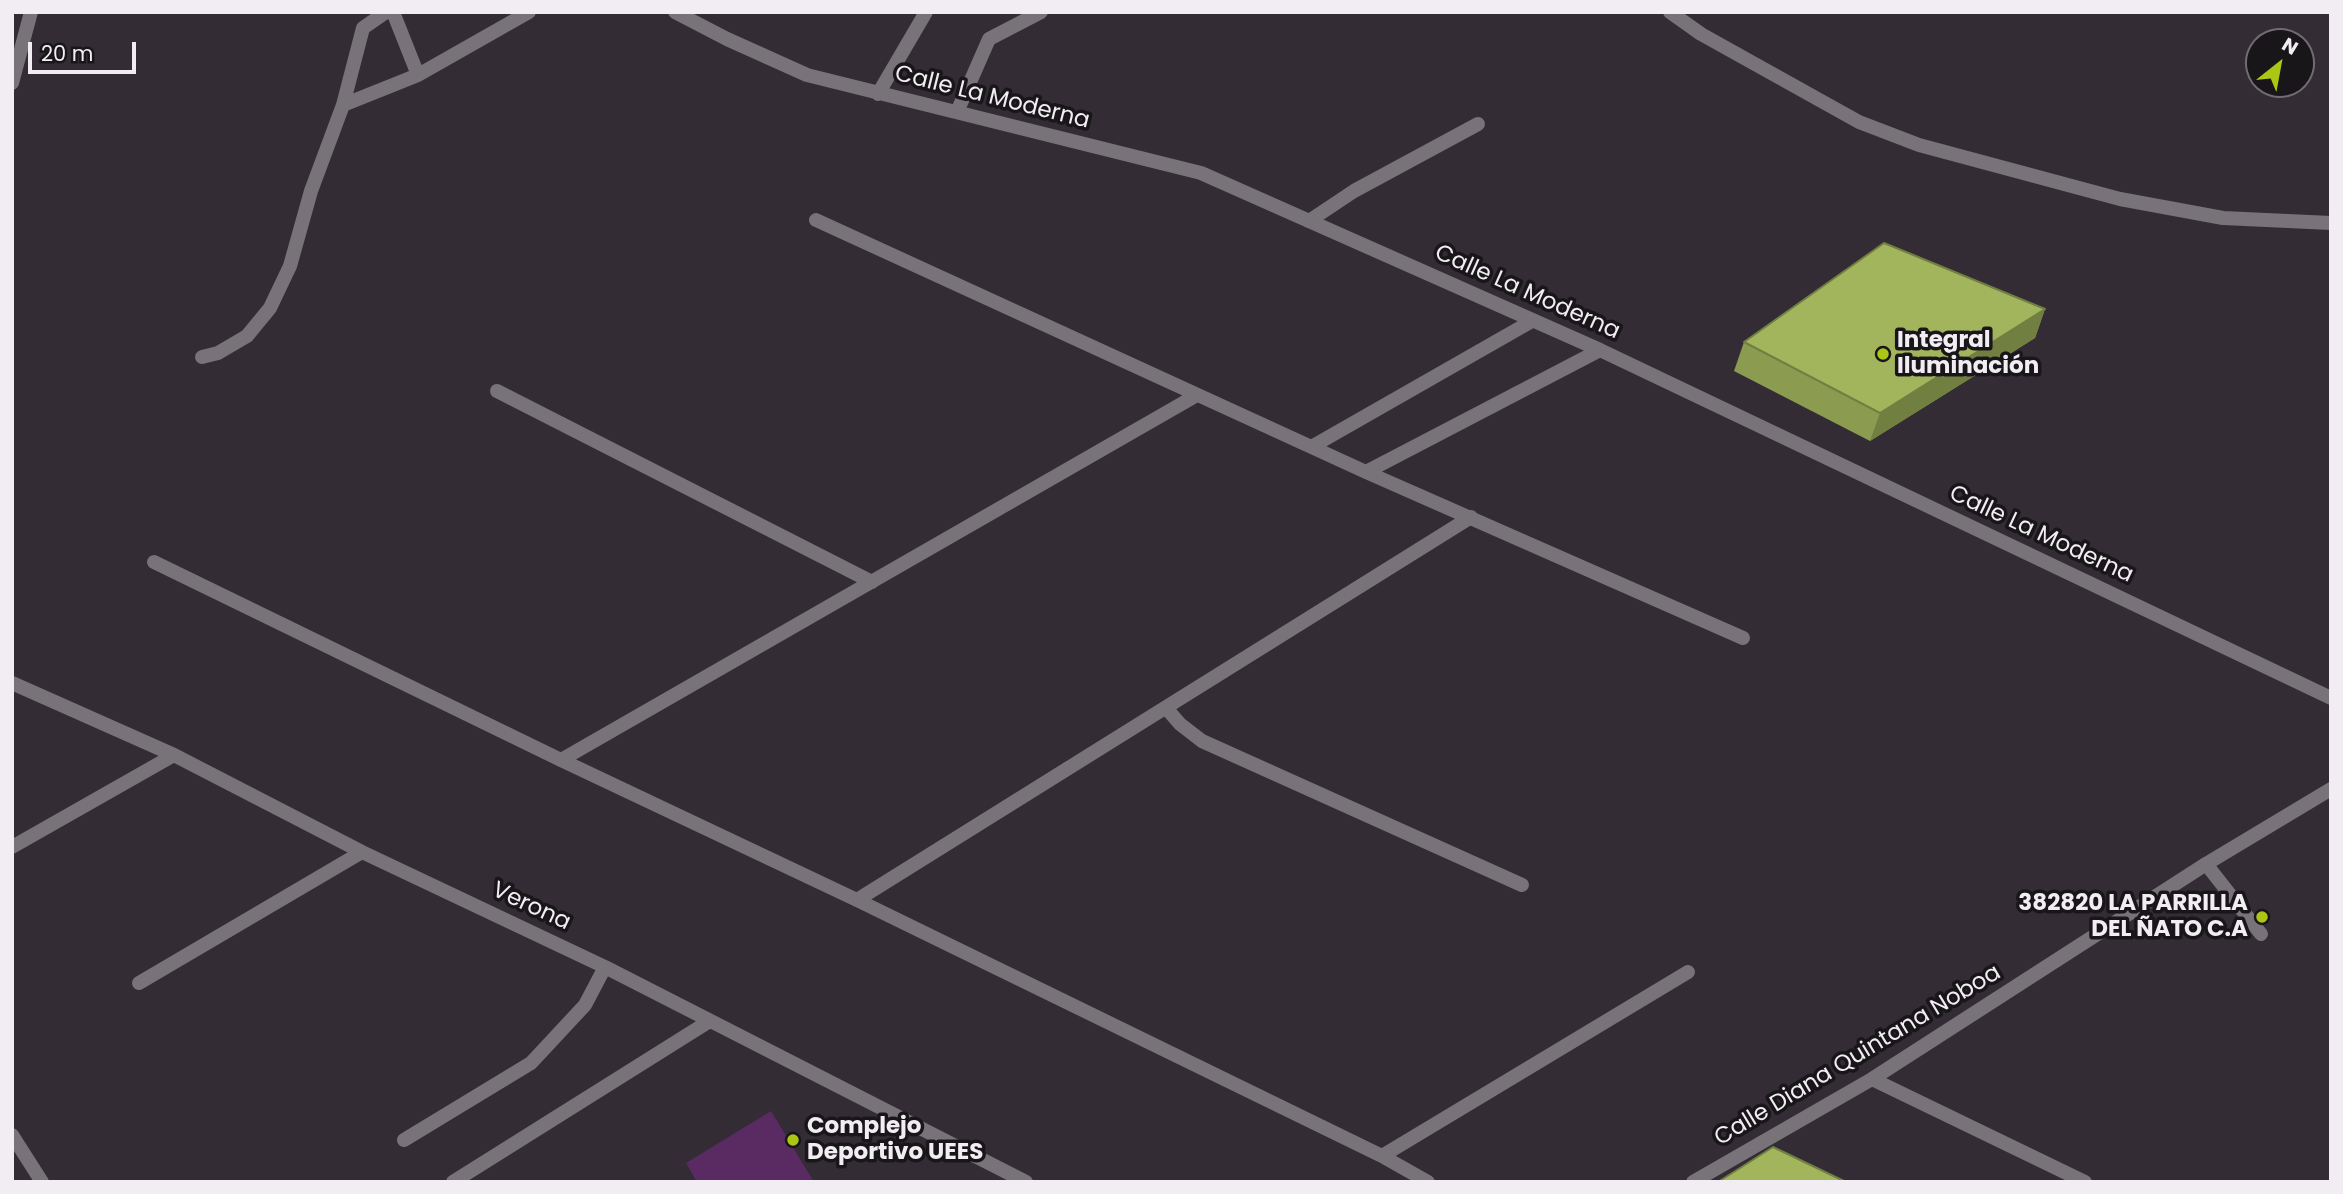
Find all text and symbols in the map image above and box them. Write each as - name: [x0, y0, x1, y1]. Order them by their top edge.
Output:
- scale bar: [32, 28, 140, 72]
- north arrow: [2245, 28, 2315, 98]
- text: N: [2277, 31, 2303, 62]
- text: 20 m: [41, 39, 94, 68]
- street label: Calle La Moderna: [892, 60, 1092, 136]
- street label: Calle La Moderna: [1430, 240, 1624, 346]
- place label: Integral Iluminación: [1897, 327, 2039, 381]
- marker: Integral Iluminación: [1875, 346, 1891, 362]
- street label: Calle La Moderna: [1945, 480, 2137, 590]
- street label: Verona: [487, 877, 575, 937]
- place label: 382820 LA PARRILLA DEL ÑATO C.A: [2018, 890, 2248, 944]
- marker: 382820 LA PARRILLA DEL ÑATO C.A: [2254, 909, 2270, 925]
- street label: Calle Diana Quintana Noboa: [1710, 959, 2006, 1153]
- place label: Complejo Deportivo UEES: [807, 1113, 983, 1167]
- marker: Complejo Deportivo UEES: [785, 1132, 801, 1148]

